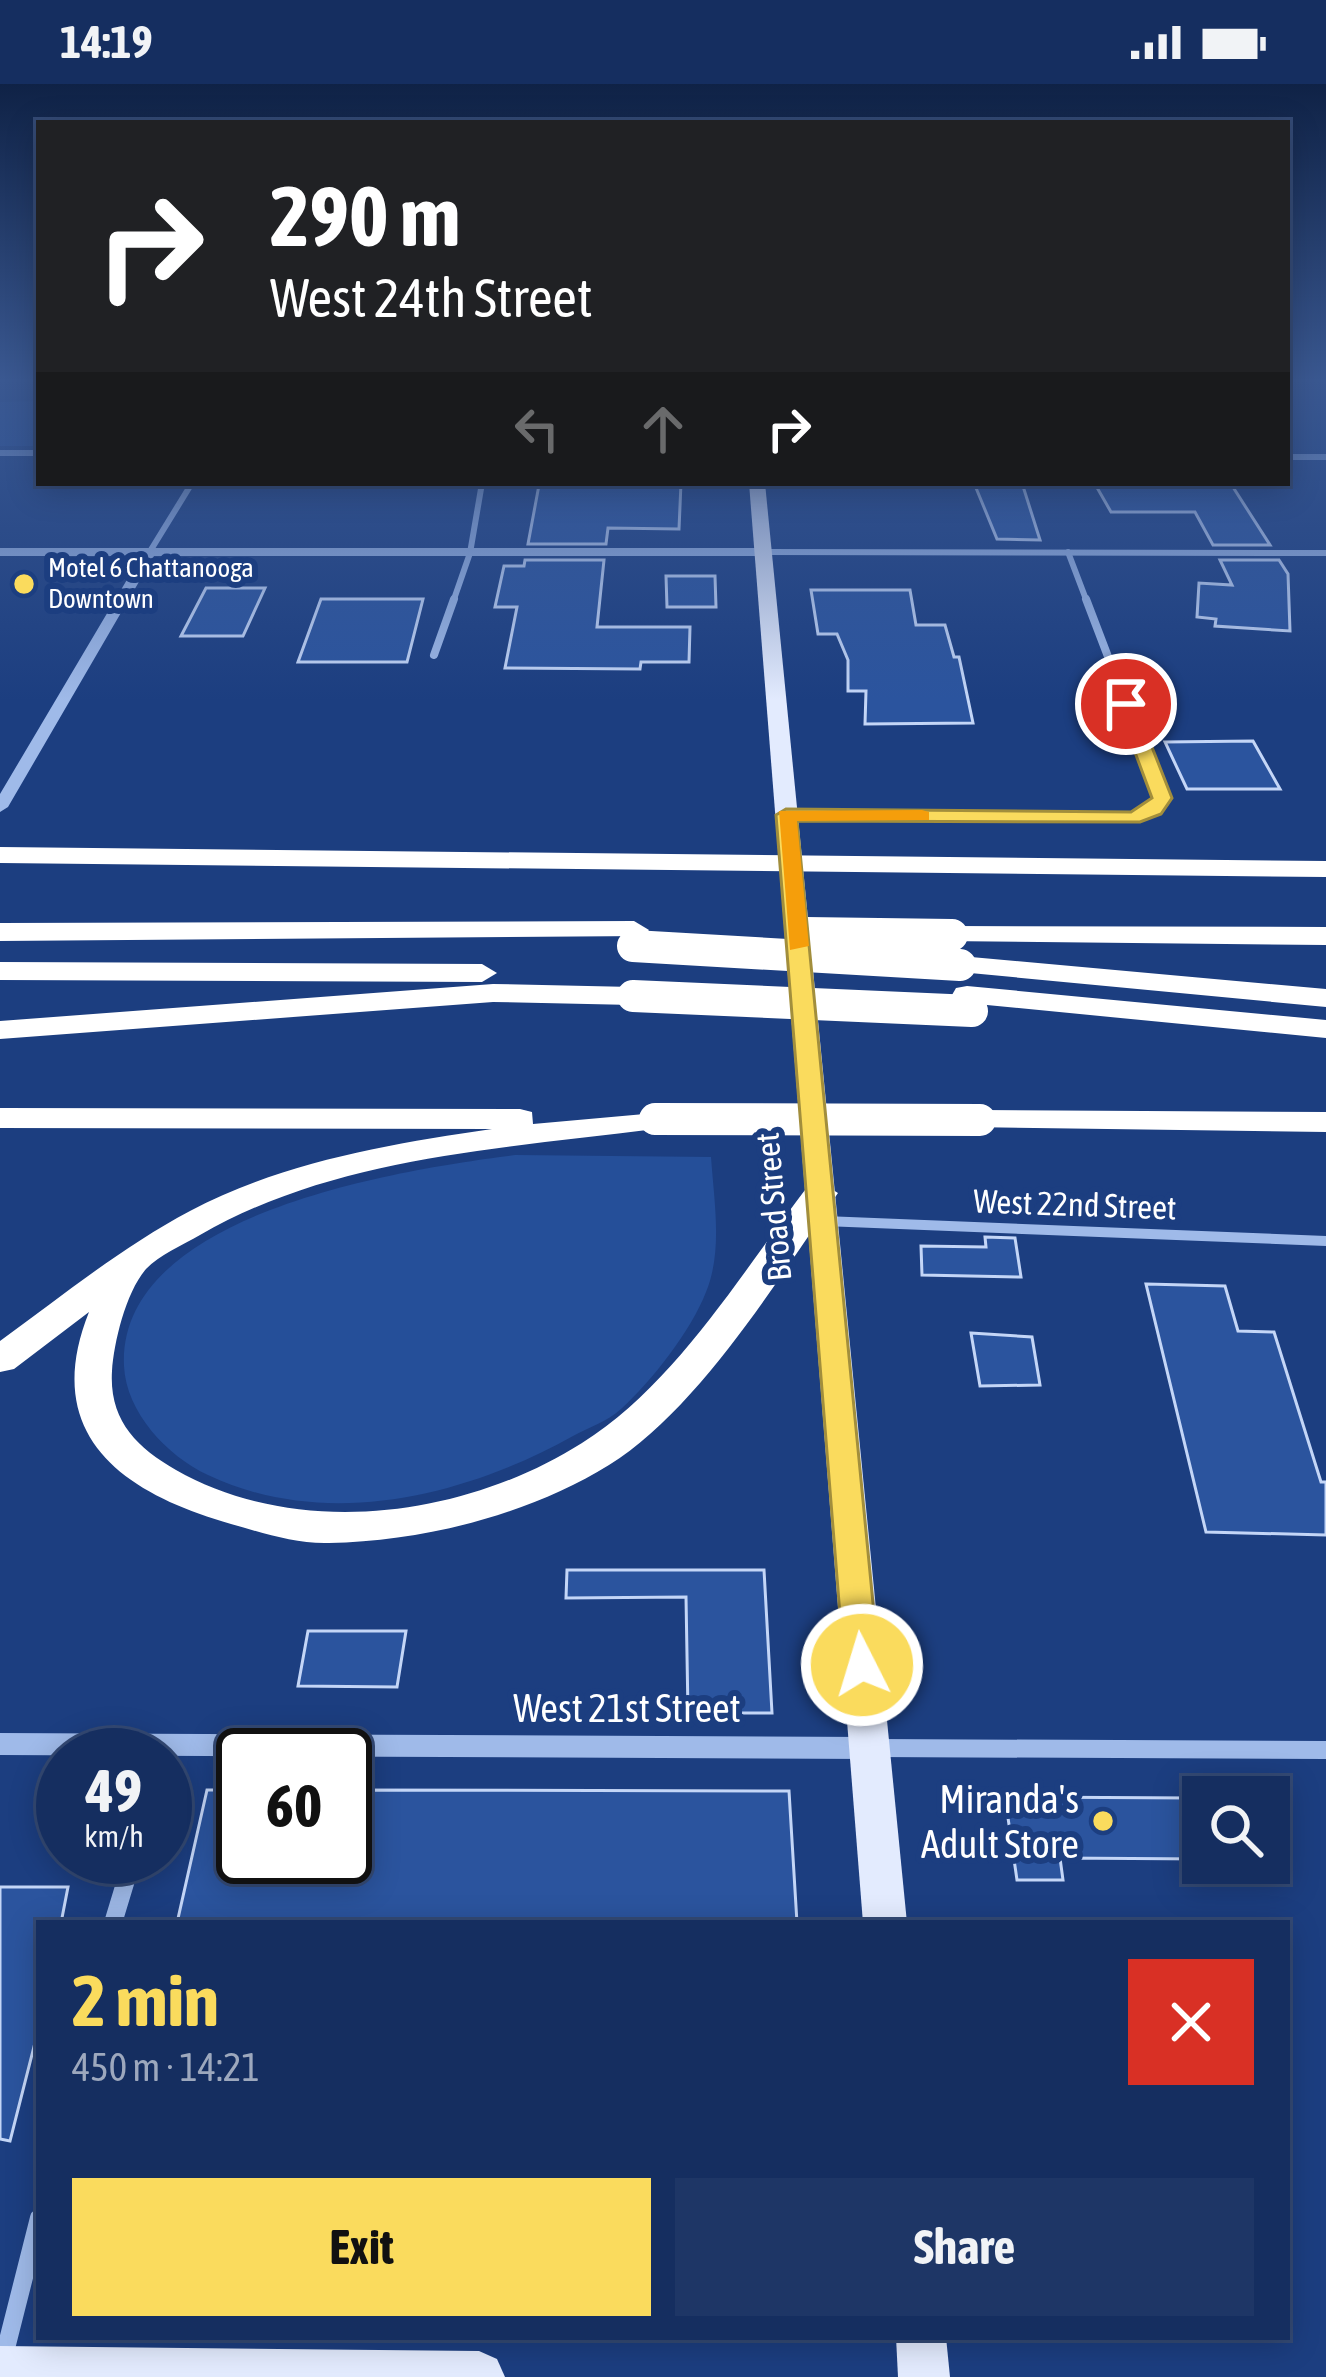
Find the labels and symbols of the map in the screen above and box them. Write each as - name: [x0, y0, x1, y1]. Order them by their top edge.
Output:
- place label: Motel 6 Chattanooga Downtown: [48, 552, 254, 614]
- marker: Motel 6 Chattanooga Downtown: [11, 571, 37, 597]
- pin: [1075, 653, 1177, 755]
- street label: Broad Street: [748, 1131, 798, 1283]
- street label: West 22nd Street: [973, 1181, 1177, 1227]
- position arrow: [799, 1602, 925, 1728]
- street label: West 21st Street: [513, 1686, 741, 1730]
- speed limit sign: 60: [216, 1728, 372, 1884]
- place label: Miranda's Adult Store: [921, 1777, 1079, 1866]
- marker: Miranda's Adult Store: [1090, 1808, 1116, 1834]

